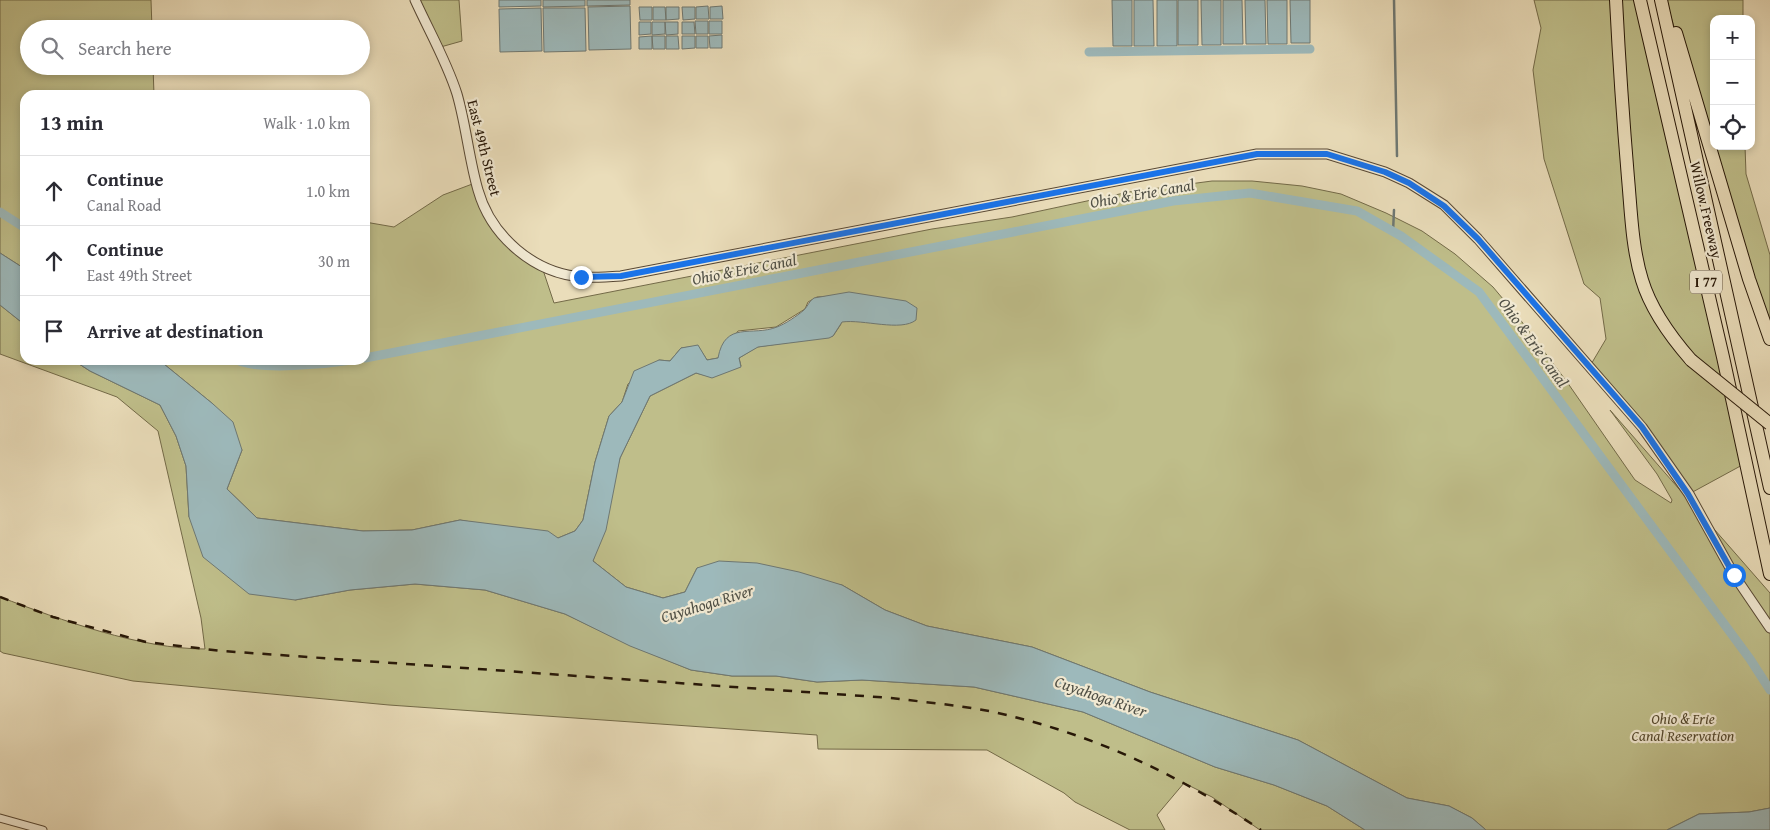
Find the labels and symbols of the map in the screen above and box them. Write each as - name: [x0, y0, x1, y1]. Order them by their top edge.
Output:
- street label: East 49th Street: [462, 97, 507, 199]
- street label: Willow Freeway: [1685, 159, 1728, 261]
- water label: Ohio & Erie Canal: [1088, 172, 1196, 214]
- water label: Ohio & Erie Canal: [690, 247, 798, 291]
- route end: [570, 266, 593, 289]
- road number: I 77: [1690, 270, 1722, 294]
- water label: Ohio & Erie Canal: [1493, 292, 1575, 392]
- route start: [1723, 564, 1746, 587]
- water label: Cuyahoga River: [658, 577, 757, 628]
- water label: Cuyahoga River: [1052, 669, 1151, 723]
- park label: Ohio & Erie Canal Reservation: [1632, 708, 1735, 746]

